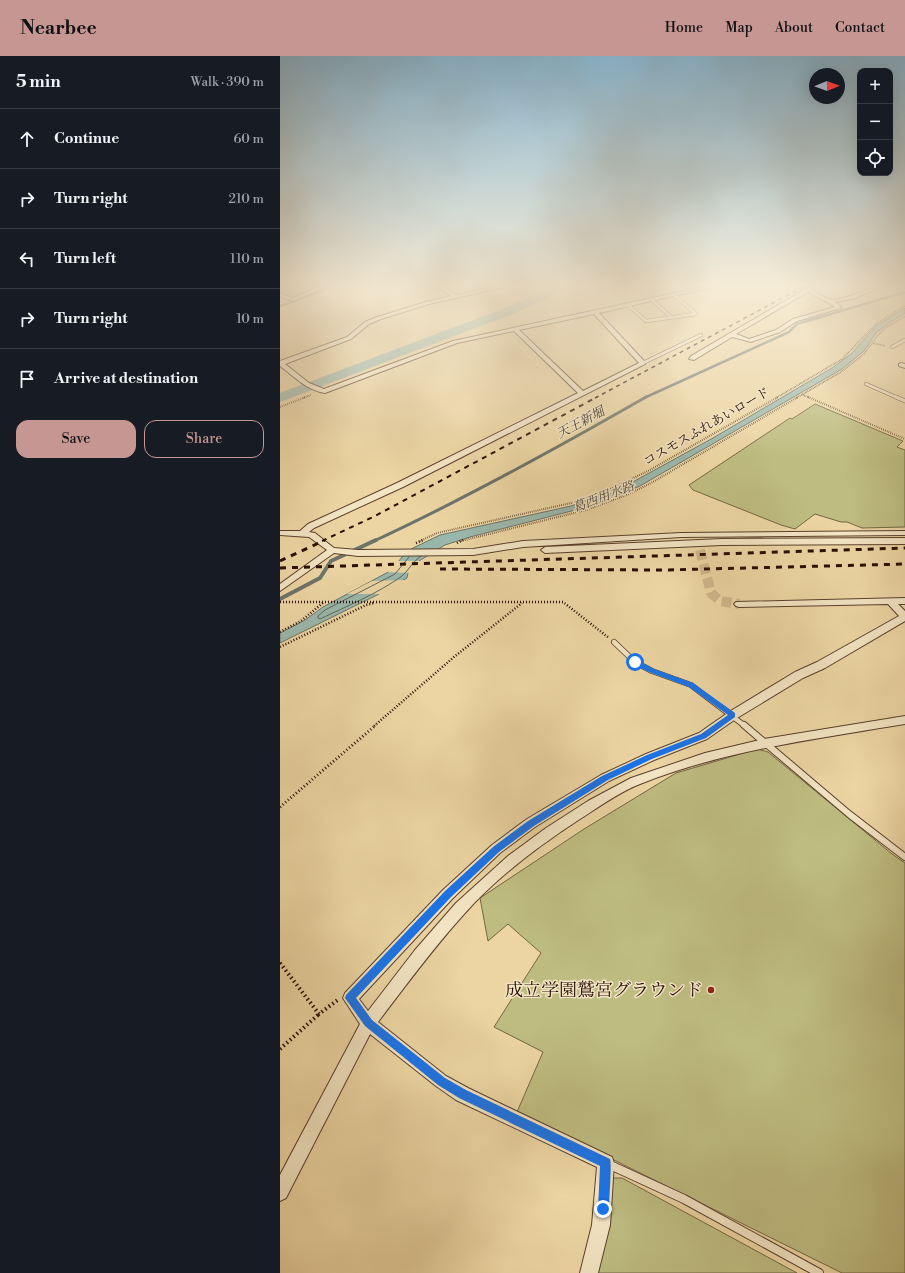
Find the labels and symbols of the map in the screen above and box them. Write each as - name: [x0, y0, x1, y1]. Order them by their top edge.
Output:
- north arrow: [809, 68, 845, 104]
- street label: コスモスふれあいロード: [641, 384, 772, 470]
- water label: 天王新堀: [554, 403, 609, 442]
- water label: 葛西用水路: [570, 477, 637, 516]
- route start: [626, 653, 644, 671]
- place label: 成立学園鷲宮グラウンド: [505, 979, 703, 1002]
- marker: 成立学園鷲宮グラウンド: [706, 985, 716, 995]
- route end: [594, 1200, 612, 1218]

